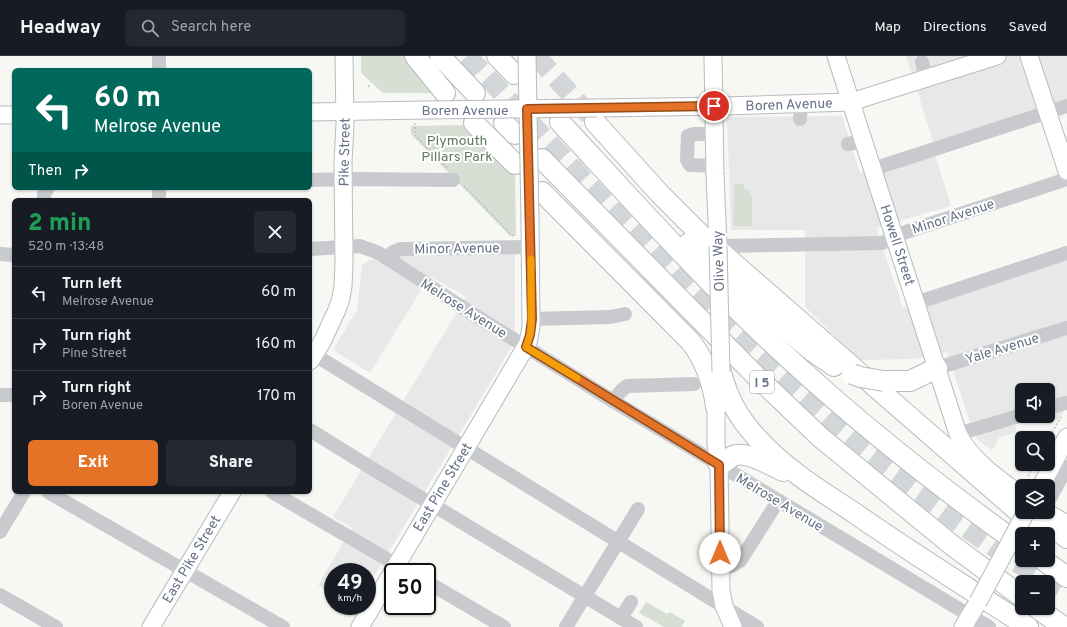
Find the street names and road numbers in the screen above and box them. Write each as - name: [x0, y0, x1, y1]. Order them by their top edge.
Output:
- street label: Boren Avenue: [745, 95, 833, 116]
- street label: Boren Avenue: [421, 103, 509, 120]
- street label: Pike Street: [336, 118, 355, 187]
- street label: Minor Avenue: [910, 196, 997, 239]
- street label: Howell Street: [875, 203, 918, 288]
- street label: Olive Way: [710, 230, 729, 292]
- street label: Minor Avenue: [414, 240, 500, 259]
- street label: Melrose Avenue: [417, 276, 510, 343]
- street label: Yale Avenue: [964, 330, 1041, 369]
- road number: I 5: [750, 371, 774, 393]
- street label: East Pine Street: [410, 440, 476, 535]
- street label: Melrose Avenue: [733, 471, 826, 536]
- street label: East Pike Street: [159, 513, 225, 607]

